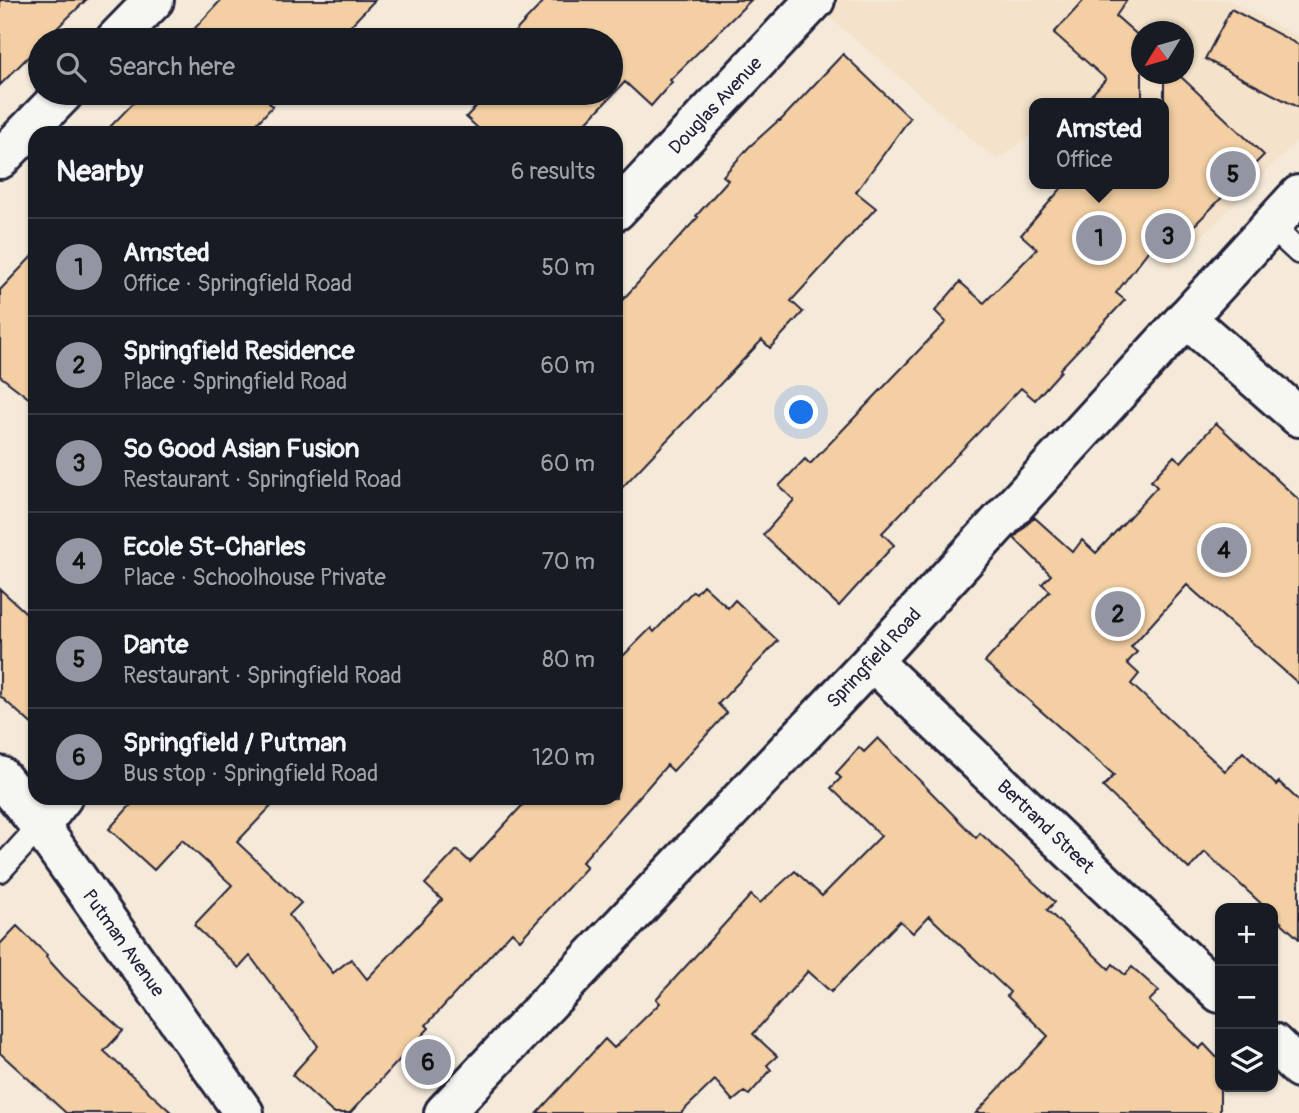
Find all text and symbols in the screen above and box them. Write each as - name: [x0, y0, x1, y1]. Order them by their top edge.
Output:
- north arrow: [1131, 21, 1194, 84]
- search box: [28, 28, 623, 105]
- icon: search: [52, 48, 90, 86]
- text: Search here: [108, 51, 235, 83]
- street label: Douglas Avenue: [664, 51, 768, 159]
- popup: [1029, 98, 1169, 189]
- text: Amsted: [1056, 113, 1142, 145]
- text: Office: [1056, 145, 1112, 174]
- pin: 5: [1210, 148, 1256, 200]
- text: Nearby: [56, 153, 143, 190]
- text: 6 results: [511, 157, 595, 186]
- pin: 3: [1145, 210, 1191, 262]
- pin: 1: [1076, 212, 1122, 264]
- text: Amsted: [123, 237, 210, 269]
- text: 1: [75, 253, 84, 282]
- text: 50 m: [541, 253, 595, 282]
- text: Office · Springfield Road: [123, 269, 352, 298]
- text: Springfield Residence: [123, 335, 355, 367]
- text: 2: [73, 351, 85, 380]
- text: 60 m: [540, 351, 595, 380]
- text: Place · Springfield Road: [123, 367, 347, 396]
- your location: [784, 395, 818, 429]
- text: So Good Asian Fusion: [123, 433, 360, 465]
- text: 3: [73, 449, 85, 478]
- text: 60 m: [540, 449, 595, 478]
- text: Restaurant · Springfield Road: [123, 465, 402, 494]
- pin: 4: [1201, 524, 1247, 576]
- text: Ecole St-Charles: [123, 531, 305, 563]
- text: 4: [72, 547, 86, 576]
- text: 70 m: [542, 547, 595, 576]
- text: Place · Schoolhouse Private: [123, 563, 386, 592]
- pin: 2: [1095, 588, 1141, 640]
- street label: Springfield Road: [822, 603, 927, 713]
- text: Dante: [123, 629, 188, 661]
- text: 5: [73, 645, 85, 674]
- text: 80 m: [542, 645, 595, 674]
- text: Restaurant · Springfield Road: [123, 661, 402, 690]
- text: Springfield / Putman: [123, 727, 346, 759]
- text: 6: [72, 743, 86, 772]
- text: 120 m: [532, 743, 595, 772]
- text: Bus stop · Springfield Road: [123, 759, 378, 788]
- street label: Bertrand Street: [992, 775, 1100, 879]
- street label: Putman Avenue: [77, 885, 170, 1002]
- map controls: [1215, 903, 1278, 1092]
- button: +: [1215, 903, 1278, 966]
- button: −: [1215, 966, 1278, 1029]
- button: layers: [1215, 1029, 1278, 1092]
- pin: 6: [405, 1036, 451, 1088]

